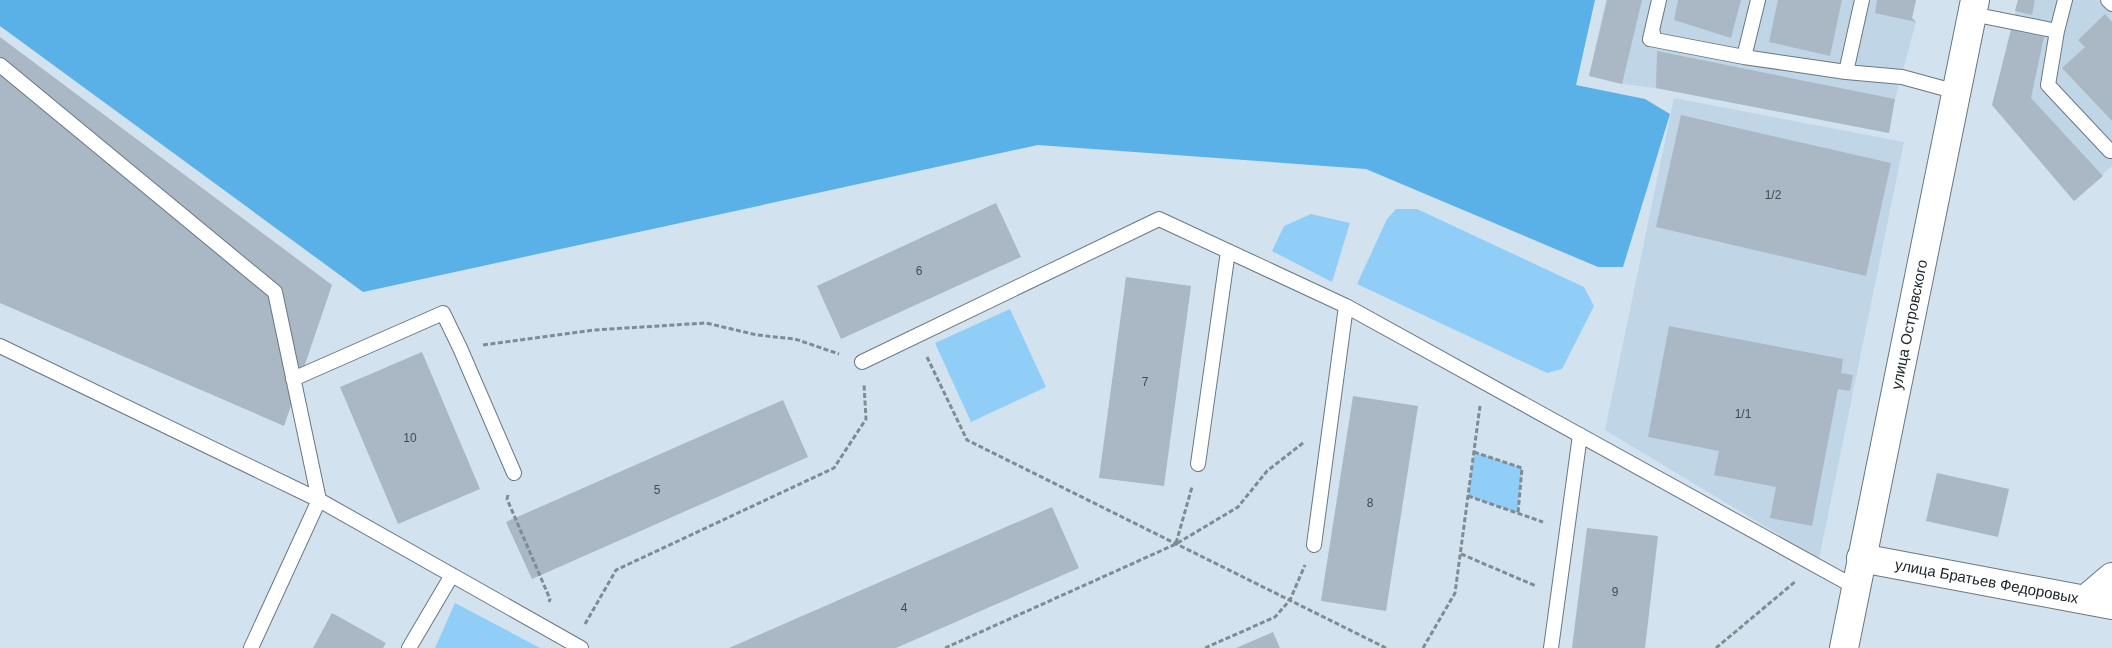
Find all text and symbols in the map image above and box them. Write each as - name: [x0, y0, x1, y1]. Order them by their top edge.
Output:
- house number: 1/2: [1765, 188, 1782, 202]
- street label: улица Островского: [1887, 258, 1930, 391]
- house number: 6: [916, 264, 923, 278]
- house number: 7: [1142, 375, 1149, 389]
- house number: 1/1: [1735, 407, 1752, 421]
- house number: 10: [403, 431, 417, 445]
- house number: 5: [654, 483, 661, 497]
- house number: 8: [1367, 496, 1374, 510]
- street label: улица Братьев Федоровых: [1894, 556, 2081, 607]
- house number: 9: [1612, 585, 1619, 599]
- house number: 4: [901, 601, 908, 615]

